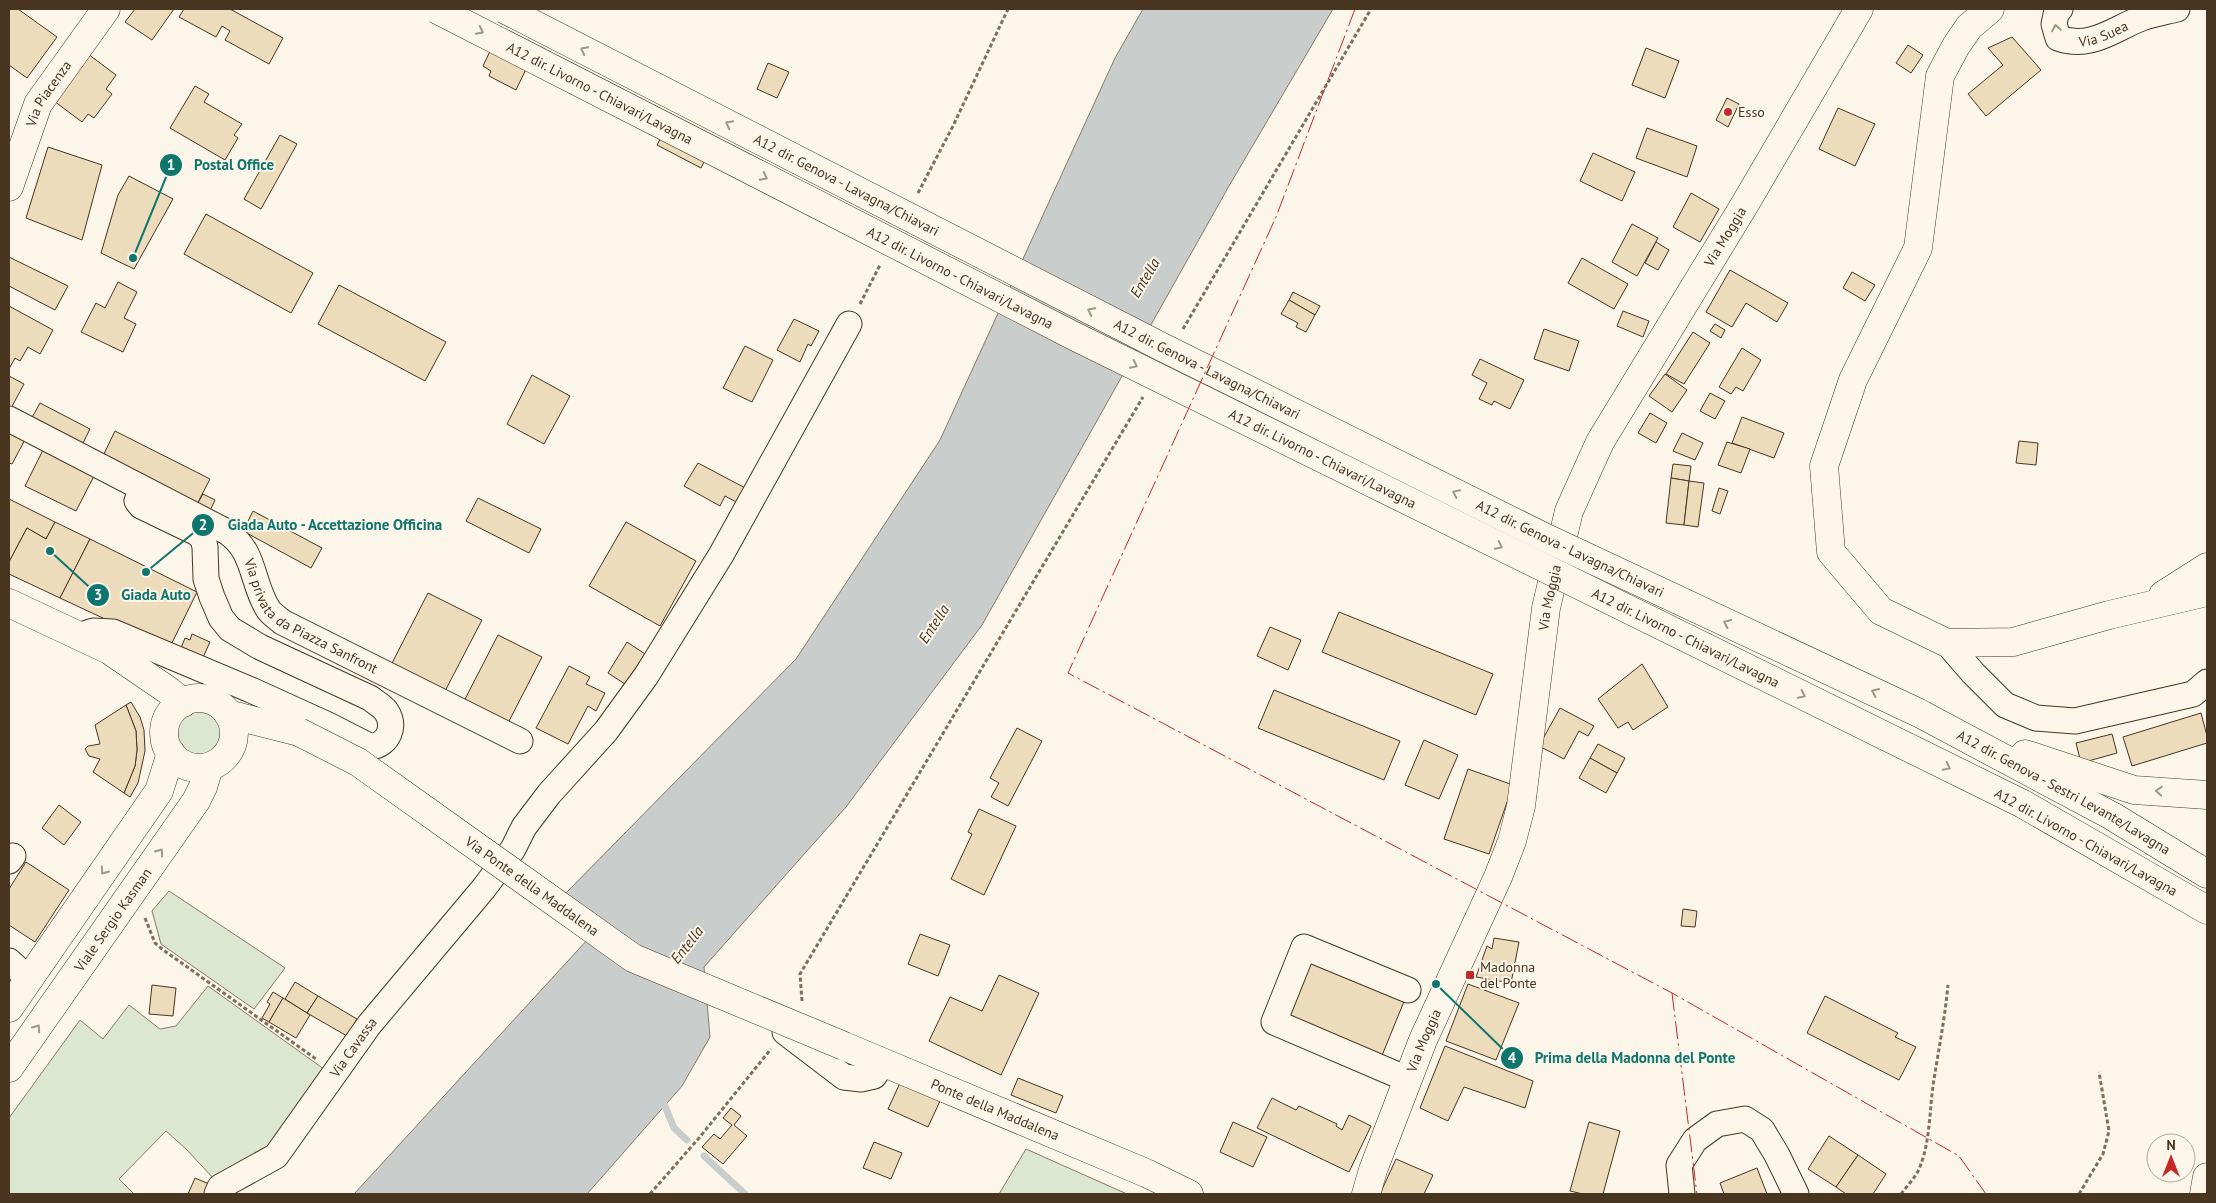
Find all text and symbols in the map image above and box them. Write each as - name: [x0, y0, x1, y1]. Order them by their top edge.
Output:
- street label: Via Suea: [2077, 17, 2131, 51]
- one-way arrow: [2051, 24, 2062, 32]
- one-way arrow: [475, 25, 484, 35]
- street label: A12 dir. Livorno - Chiavari/Lavagna: [504, 38, 696, 148]
- one-way arrow: [581, 46, 590, 56]
- street label: Via Piacenza: [21, 57, 75, 130]
- place label: Esso: [1738, 103, 1765, 121]
- marker: Esso: [1722, 106, 1734, 118]
- one-way arrow: [725, 120, 734, 130]
- street label: A12 dir. Genova - Lavagna/Chiavari: [751, 130, 942, 240]
- callout: Postal Office: [159, 150, 284, 180]
- text: 1: [167, 155, 175, 174]
- text: Postal Office: [194, 155, 274, 174]
- one-way arrow: [759, 171, 768, 181]
- street label: Via Moggia: [1700, 203, 1750, 271]
- street label: A12 dir. Livorno - Chiavari/Lavagna: [864, 222, 1056, 333]
- water label: Entella: [1125, 254, 1164, 301]
- one-way arrow: [1087, 307, 1096, 317]
- street label: A12 dir. Genova - Lavagna/Chiavari: [1111, 315, 1303, 423]
- one-way arrow: [1128, 359, 1137, 369]
- street label: A12 dir. Livorno - Chiavari/Lavagna: [1226, 405, 1419, 512]
- one-way arrow: [1452, 489, 1461, 499]
- street label: A12 dir. Genova - Lavagna/Chiavari: [1473, 496, 1667, 601]
- callout: Giada Auto - Accettazione Officina: [191, 510, 454, 540]
- text: 2: [199, 515, 207, 534]
- text: Giada Auto - Accettazione Officina: [228, 515, 442, 534]
- one-way arrow: [1494, 540, 1503, 550]
- street label: Via privata da Piazza Sanfront: [240, 555, 381, 678]
- street label: Via Moggia: [1534, 563, 1565, 632]
- callout: Giada Auto: [86, 580, 201, 610]
- street label: A12 dir. Livorno - Chiavari/Lavagna: [1589, 584, 1783, 692]
- text: 3: [94, 585, 102, 604]
- text: Giada Auto: [121, 585, 191, 604]
- water label: Entella: [914, 600, 954, 647]
- one-way arrow: [1723, 619, 1732, 629]
- one-way arrow: [1871, 688, 1880, 698]
- one-way arrow: [1796, 689, 1805, 699]
- street label: A12 dir. Genova - Sestri Levante/Lavagna: [1954, 726, 2174, 859]
- one-way arrow: [1942, 761, 1951, 771]
- street label: A12 dir. Livorno - Chiavari/Lavagna: [1991, 784, 2181, 900]
- one-way arrow: [2154, 786, 2162, 797]
- street label: Via Ponte della Maddalena: [461, 832, 602, 940]
- one-way arrow: [154, 848, 163, 858]
- street label: Viale Sergio Kasman: [70, 864, 155, 976]
- one-way arrow: [101, 865, 110, 874]
- water label: Entella: [666, 922, 708, 967]
- place label: Madonna del Ponte: [1480, 958, 1537, 992]
- marker: Madonna del Ponte: [1464, 969, 1476, 981]
- street label: Via Moggia: [1402, 1006, 1445, 1076]
- street label: Via Cavassa: [325, 1013, 381, 1082]
- one-way arrow: [31, 1024, 40, 1034]
- callout: Prima della Madonna del Ponte: [1500, 1043, 1745, 1073]
- text: 4: [1508, 1048, 1517, 1067]
- text: Prima della Madonna del Ponte: [1535, 1048, 1736, 1067]
- street label: Ponte della Maddalena: [928, 1075, 1062, 1145]
- north arrow: [2146, 1133, 2196, 1183]
- text: N: [2166, 1136, 2176, 1154]

